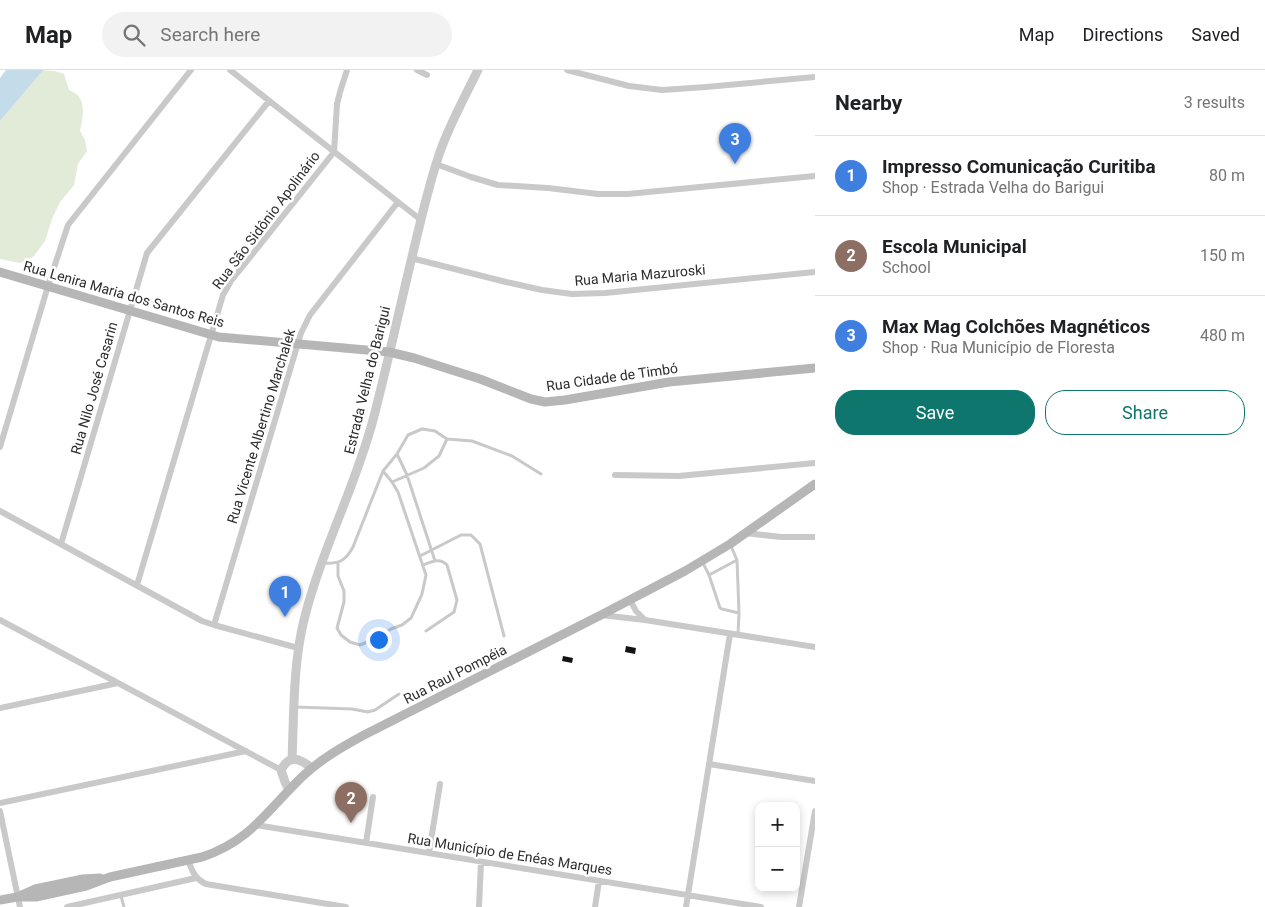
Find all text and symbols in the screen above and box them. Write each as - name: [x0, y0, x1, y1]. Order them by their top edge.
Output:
- search box: [102, 12, 452, 57]
- text: Map: [25, 21, 72, 49]
- icon: search: [120, 21, 148, 49]
- text: Search here: [160, 23, 260, 46]
- text: Map: [1019, 24, 1054, 45]
- text: Directions: [1082, 24, 1163, 45]
- text: Saved: [1191, 24, 1240, 45]
- text: Nearby: [835, 91, 902, 115]
- text: 3 results: [1184, 93, 1245, 112]
- pin: 3: [719, 123, 751, 164]
- street label: Rua São Sidônio Apolinário: [209, 148, 323, 292]
- text: Impresso Comunicação Curitiba: [882, 155, 1156, 178]
- text: 1: [846, 166, 856, 185]
- text: 80 m: [1209, 166, 1245, 185]
- text: Shop · Estrada Velha do Barigui: [882, 178, 1104, 197]
- text: Escola Municipal: [882, 235, 1027, 258]
- text: 2: [846, 246, 856, 265]
- text: 150 m: [1200, 246, 1245, 265]
- street label: Rua Lenira Maria dos Santos Reis: [22, 258, 226, 330]
- text: School: [882, 258, 931, 277]
- street label: Rua Maria Mazuroski: [574, 261, 706, 289]
- street label: Estrada Velha do Barigui: [341, 304, 393, 456]
- text: Max Mag Colchões Magnéticos: [882, 315, 1150, 338]
- street label: Rua Nilo José Casarin: [67, 320, 121, 456]
- street label: Rua Vicente Albertino Marchalek: [224, 326, 299, 525]
- text: 3: [846, 326, 856, 345]
- text: 480 m: [1200, 326, 1245, 345]
- text: Shop · Rua Município de Floresta: [882, 338, 1115, 357]
- street label: Rua Cidade de Timbó: [545, 360, 679, 394]
- button: Save: [835, 390, 1035, 435]
- button: Share: [1045, 390, 1245, 435]
- pin: 1: [269, 576, 301, 617]
- your location: [366, 627, 392, 653]
- street label: Rua Raul Pompéia: [401, 641, 509, 707]
- pin: 2: [335, 782, 367, 823]
- map controls: [755, 802, 800, 892]
- button: +: [755, 802, 800, 847]
- street label: Rua Município de Enéas Marques: [407, 830, 613, 878]
- button: −: [755, 847, 800, 892]

